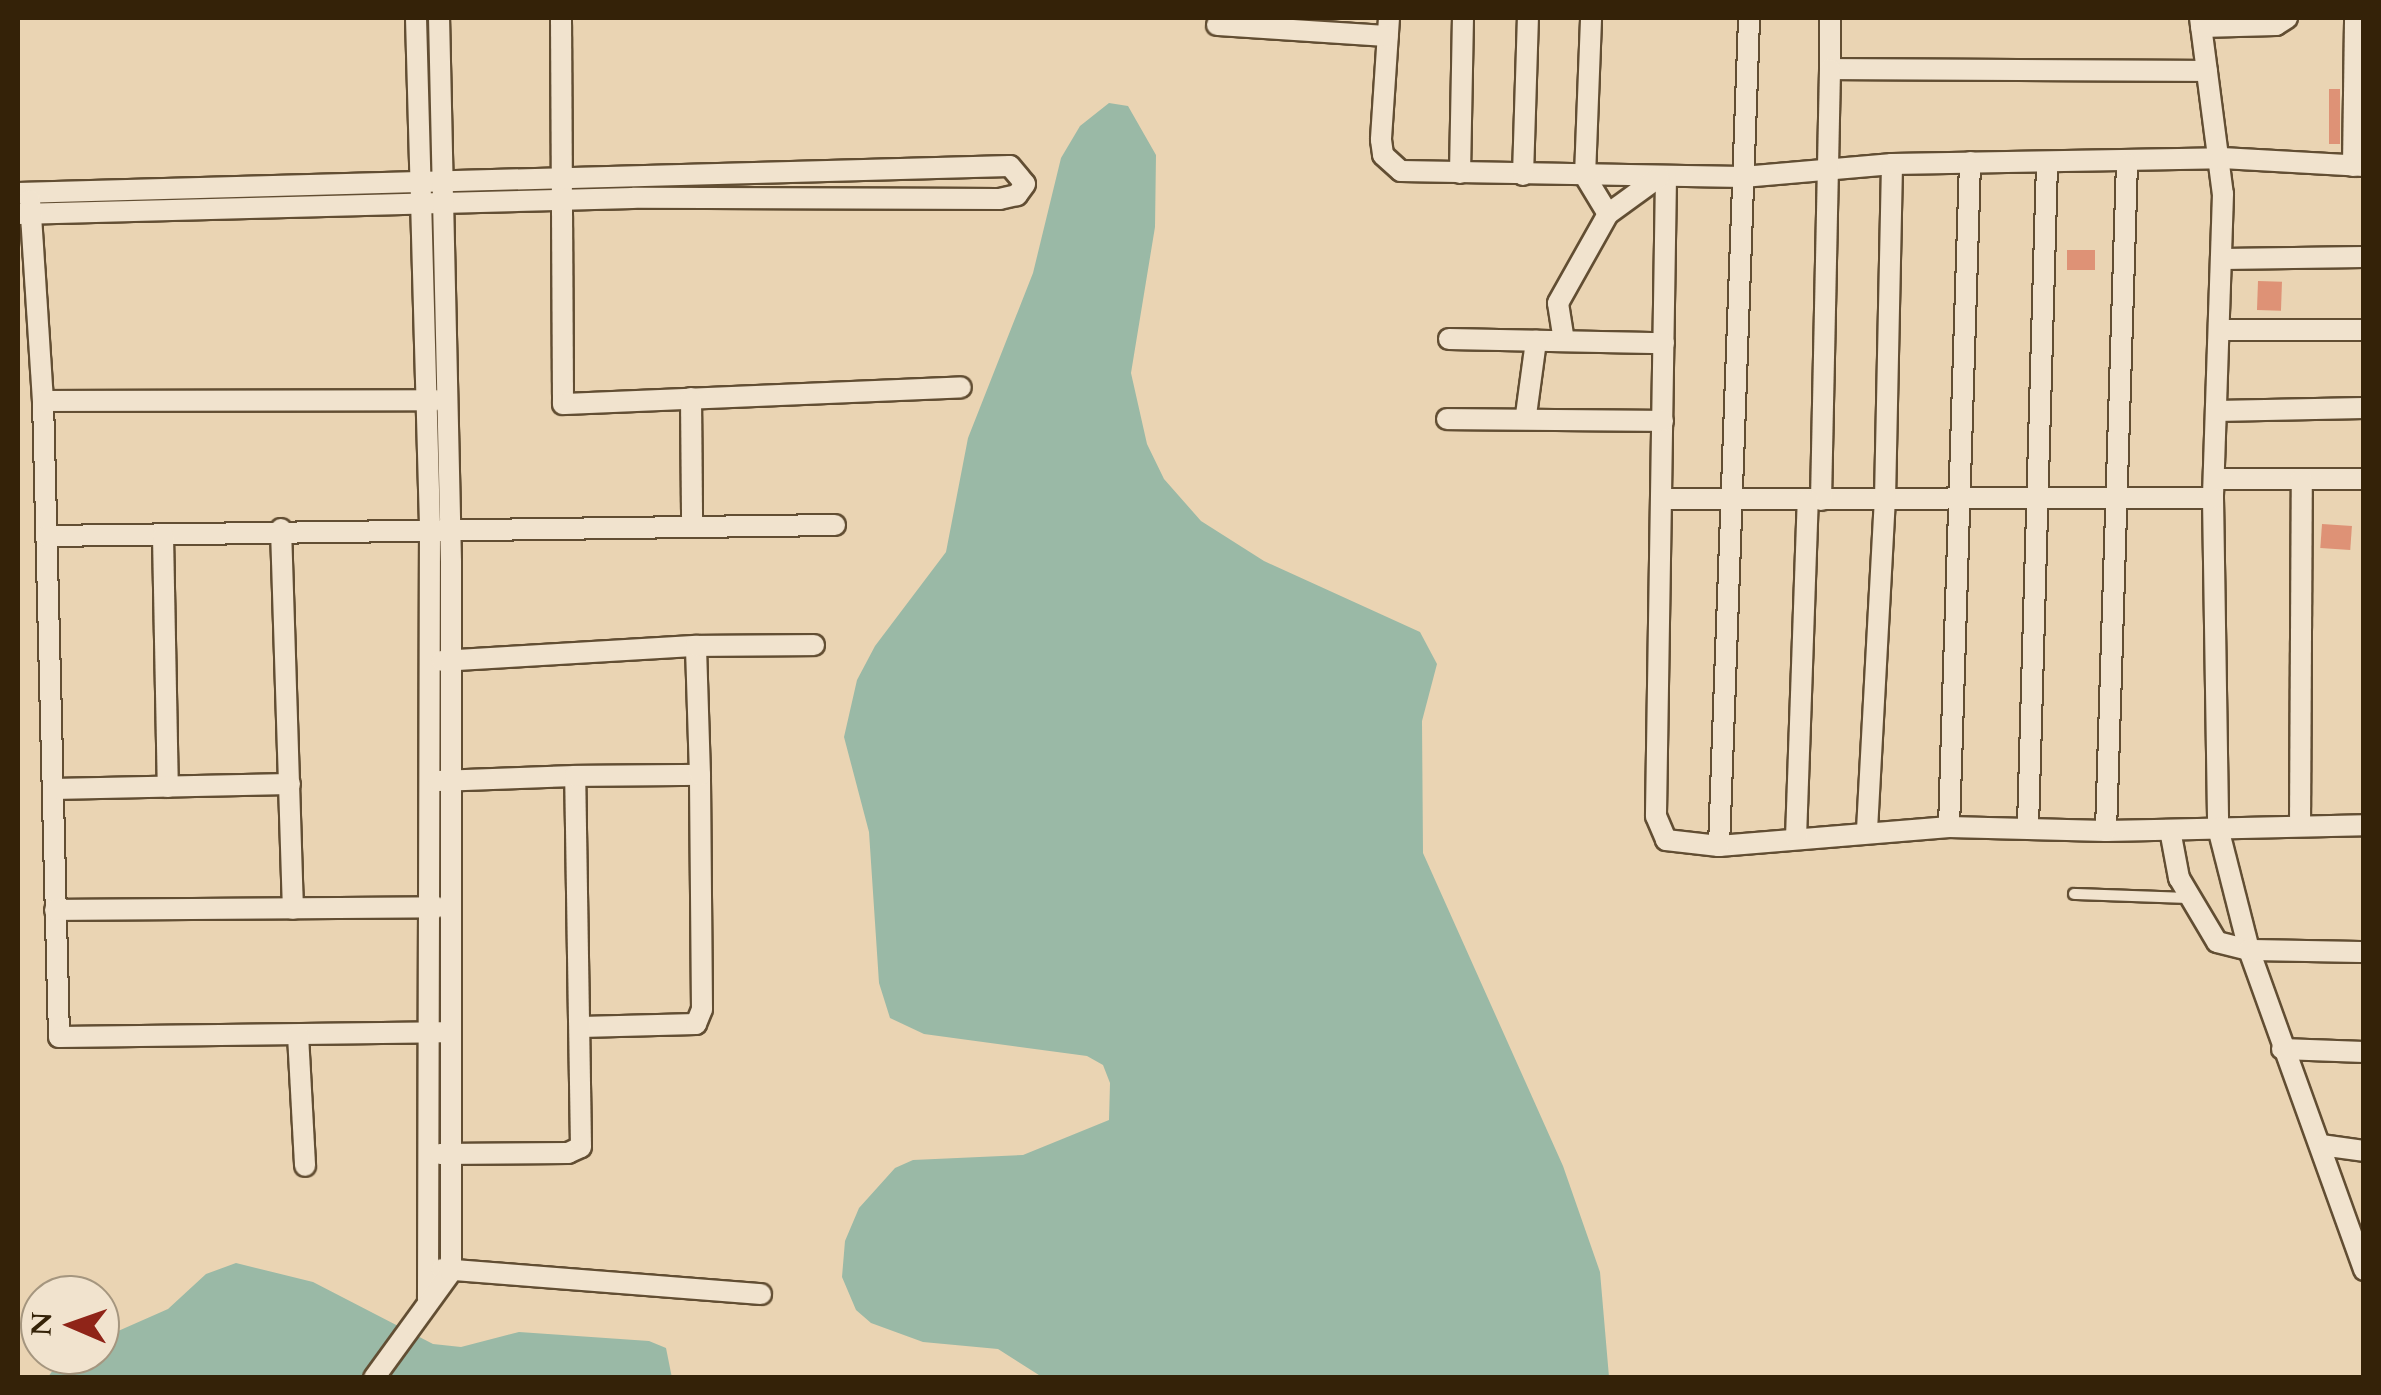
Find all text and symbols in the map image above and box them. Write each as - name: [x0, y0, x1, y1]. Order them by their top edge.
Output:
- north arrow: [20, 1275, 120, 1375]
- text: N: [23, 1311, 61, 1337]

